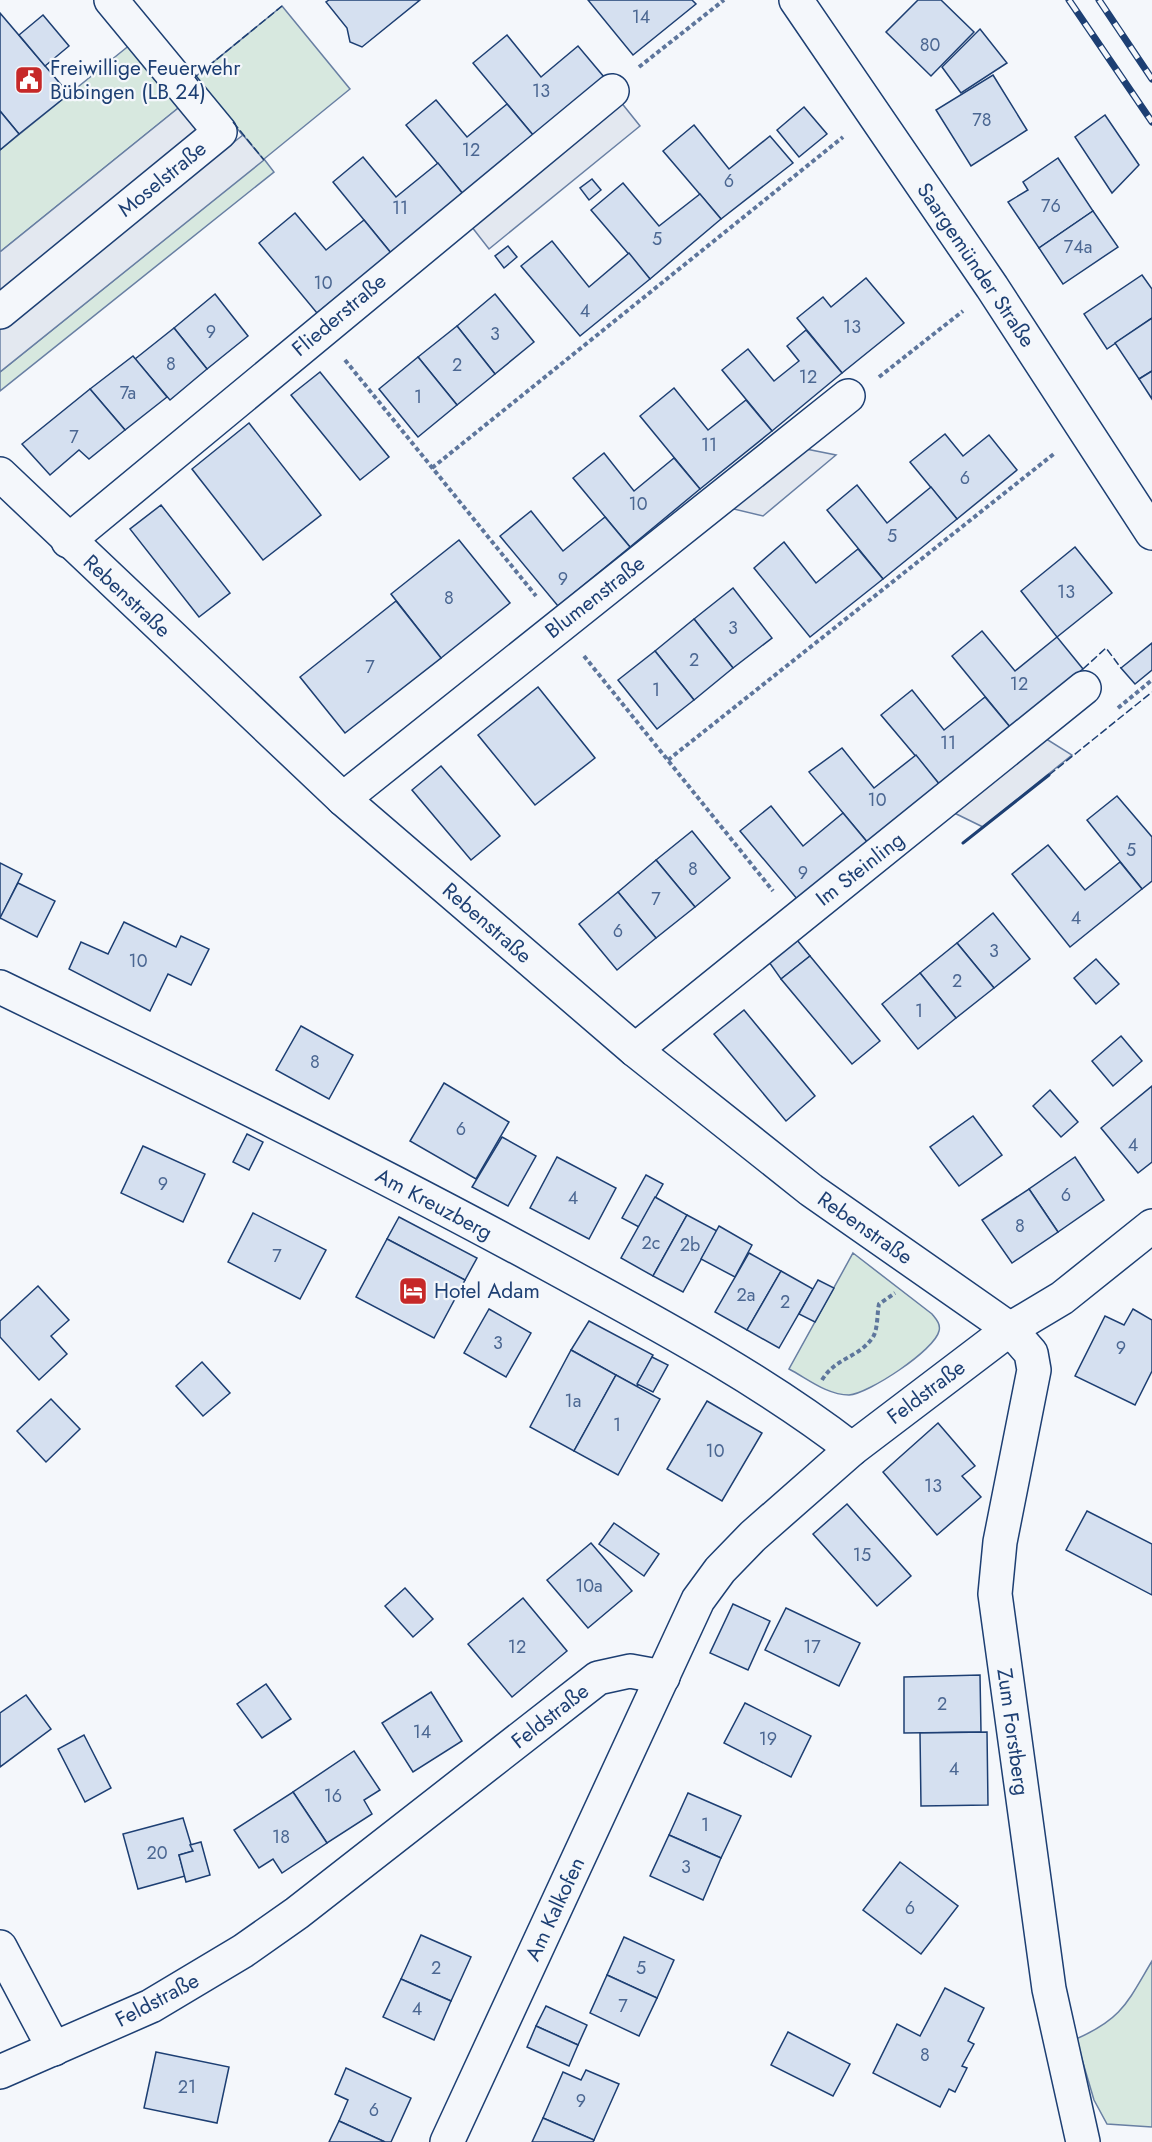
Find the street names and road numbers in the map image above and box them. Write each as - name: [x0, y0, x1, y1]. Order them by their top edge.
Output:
- street label: Moselstraße: [111, 134, 213, 224]
- street label: Saargemünder Straße: [910, 177, 1042, 353]
- street label: Fliederstraße: [285, 266, 393, 363]
- street label: Rebenstraße: [77, 548, 178, 645]
- street label: Blumenstraße: [539, 548, 651, 646]
- street label: Im Steinling: [809, 825, 911, 913]
- street label: Rebenstraße: [436, 876, 538, 970]
- street label: Am Kreuzberg: [370, 1161, 498, 1247]
- street label: Rebenstraße: [811, 1184, 919, 1272]
- street label: Feldstraße: [881, 1353, 971, 1431]
- street label: Zum Forstberg: [989, 1666, 1037, 1798]
- street label: Feldstraße: [505, 1676, 595, 1756]
- street label: Am Kalkofen: [518, 1852, 592, 1966]
- street label: Feldstraße: [110, 1965, 204, 2035]

